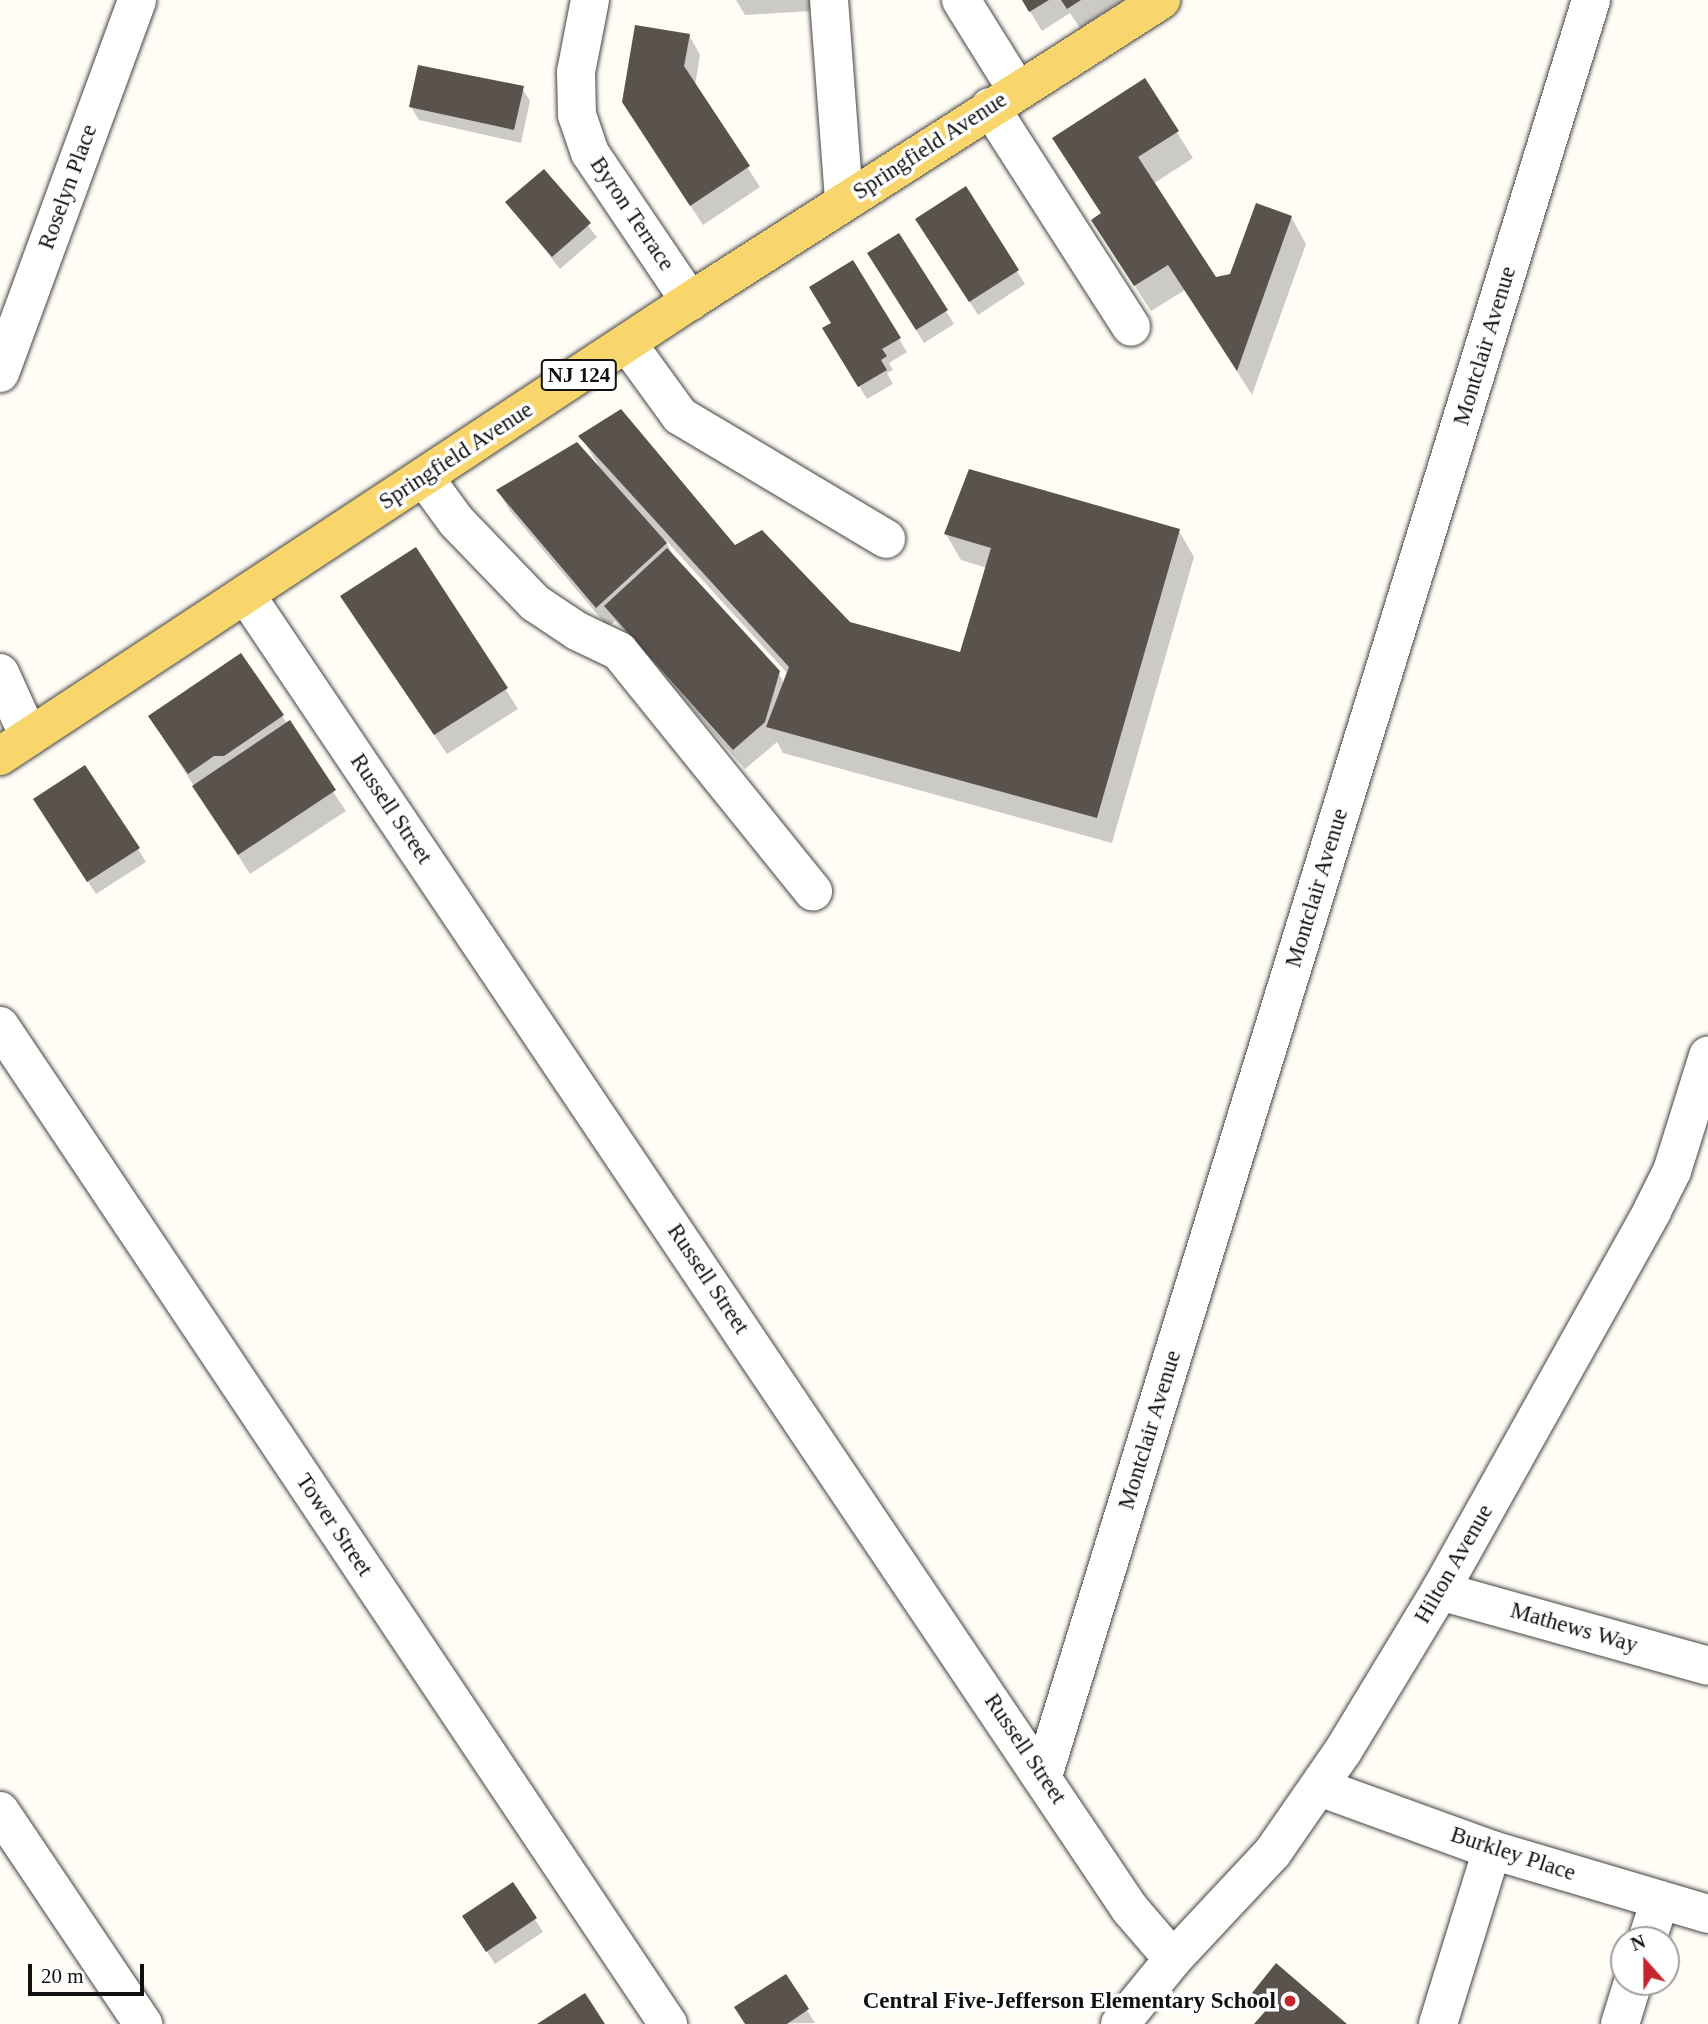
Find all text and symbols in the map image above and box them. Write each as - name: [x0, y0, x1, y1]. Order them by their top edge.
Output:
- street label: Springfield Avenue: [847, 86, 1013, 206]
- street label: Roselyn Place: [33, 121, 103, 253]
- street label: Byron Terrace: [584, 152, 680, 276]
- street label: Montclair Avenue: [1447, 262, 1523, 430]
- road number: NJ 124: [540, 358, 618, 392]
- street label: Springfield Avenue: [373, 396, 539, 516]
- street label: Russell Street: [344, 749, 438, 869]
- street label: Montclair Avenue: [1279, 804, 1355, 972]
- street label: Russell Street: [661, 1219, 755, 1339]
- street label: Montclair Avenue: [1112, 1346, 1188, 1514]
- street label: Tower Street: [290, 1468, 378, 1582]
- street label: Hilton Avenue: [1408, 1499, 1500, 1629]
- street label: Mathews Way: [1507, 1597, 1641, 1659]
- street label: Russell Street: [978, 1689, 1072, 1809]
- street label: Burkley Place: [1447, 1821, 1579, 1887]
- north arrow: [1610, 1926, 1680, 1996]
- text: N: [1628, 1931, 1648, 1955]
- scale bar: [32, 1951, 147, 1995]
- text: 20 m: [41, 1964, 84, 1988]
- place label: Central Five-Jefferson Elementary School: [863, 1987, 1276, 2015]
- marker: Central Five-Jefferson Elementary School: [1282, 1993, 1298, 2009]

